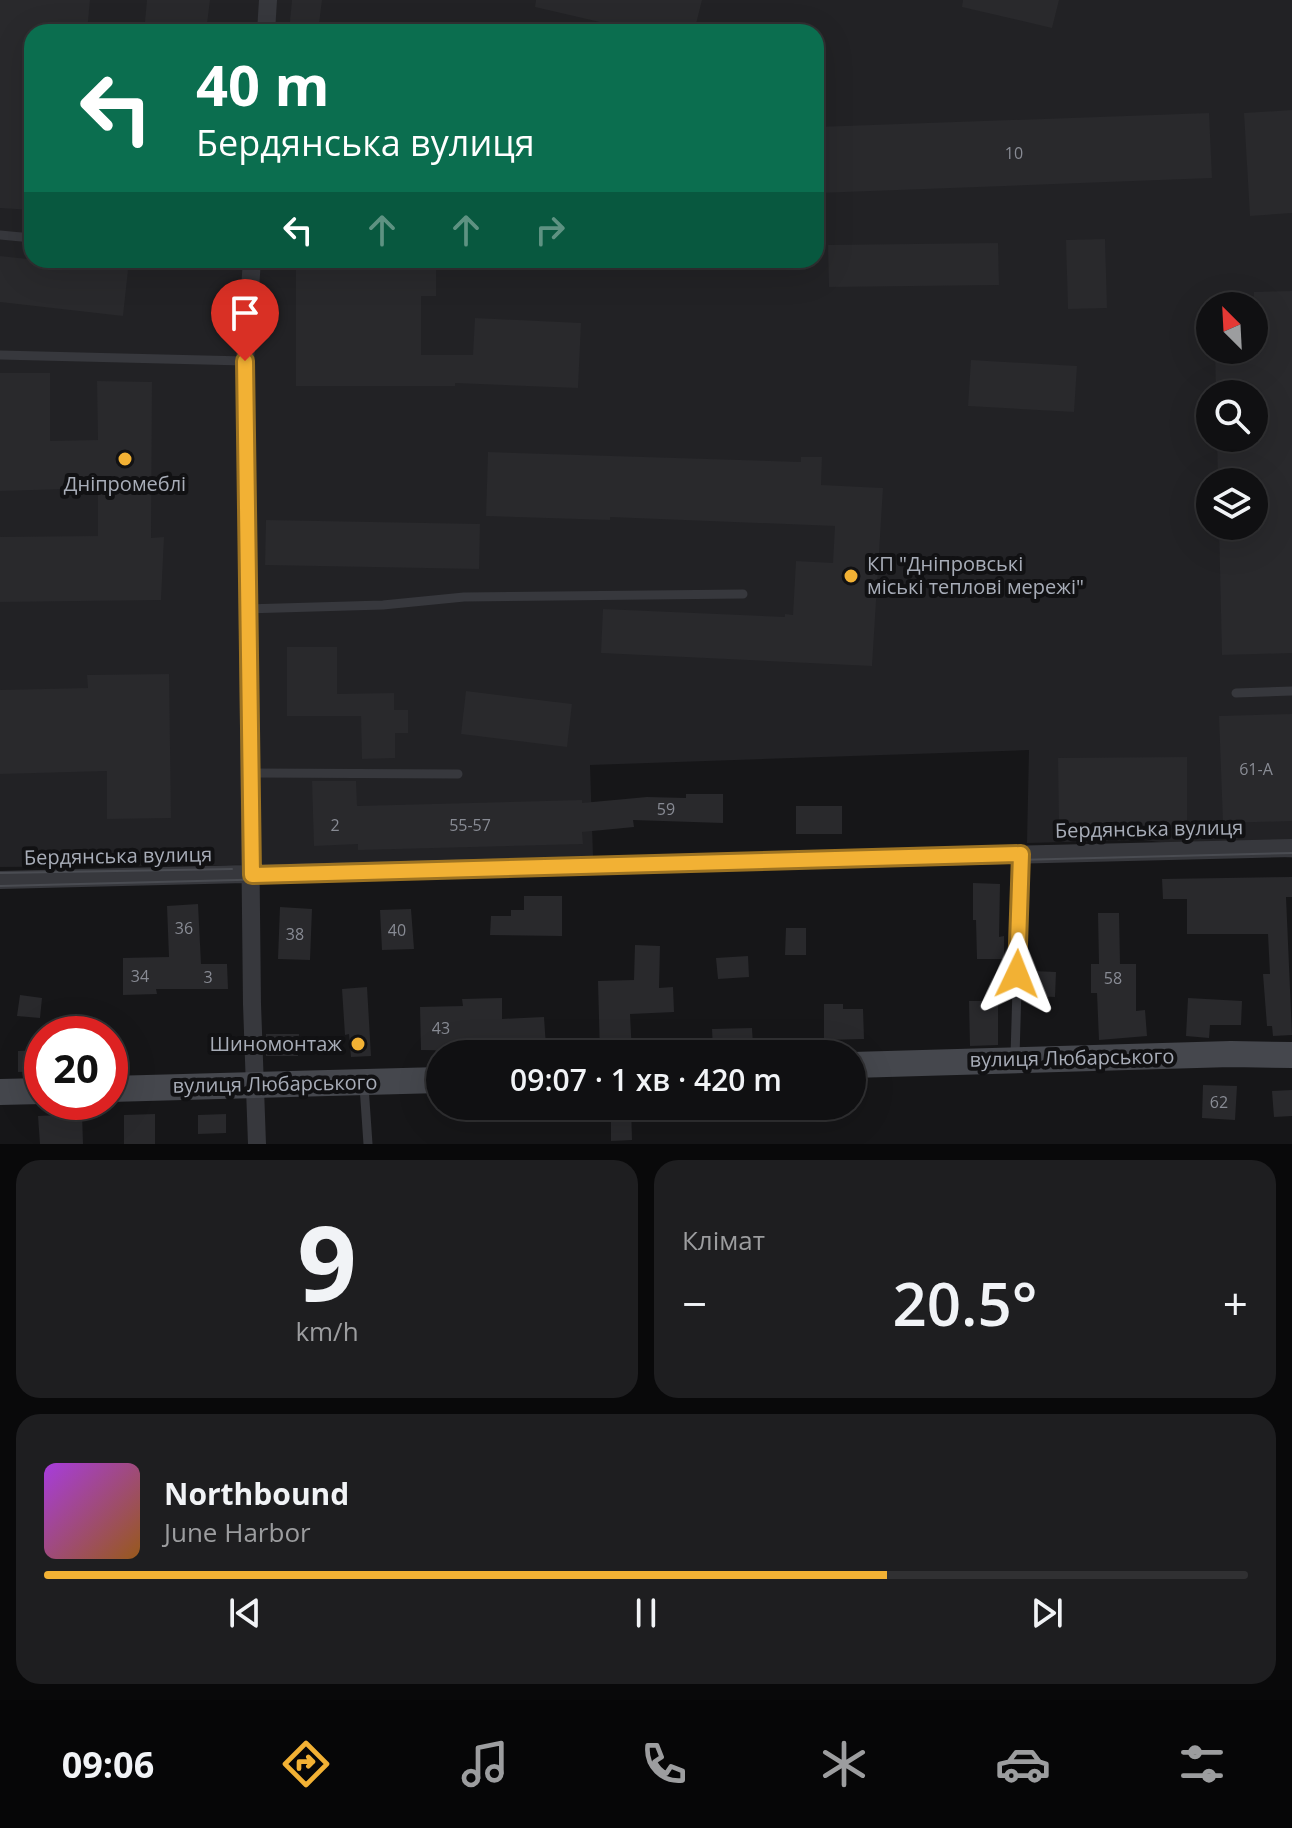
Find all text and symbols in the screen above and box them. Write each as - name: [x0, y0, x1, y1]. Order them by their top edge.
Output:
- text: 40 m: [196, 46, 330, 122]
- icon: left: [64, 56, 168, 160]
- text: Бердянська вулиця: [196, 118, 535, 167]
- house number: 10: [1005, 142, 1023, 164]
- icon: left: [276, 208, 320, 252]
- icon: ahead: [360, 208, 404, 252]
- icon: ahead: [444, 208, 488, 252]
- icon: right: [528, 208, 572, 252]
- pin: [211, 279, 279, 361]
- icon: arrive: [223, 291, 267, 335]
- north arrow: [1196, 292, 1268, 364]
- map controls: [1196, 292, 1268, 540]
- button: search: [1196, 380, 1268, 452]
- marker: Дніпромеблі: [116, 450, 134, 468]
- button: layers: [1196, 468, 1268, 540]
- place label: Дніпромеблі: [64, 470, 186, 497]
- place label: КП "Дніпровські міські теплові мережі": [867, 550, 1084, 600]
- marker: КП "Дніпровські міські теплові мережі": [842, 567, 860, 585]
- house number: 61-А: [1239, 758, 1274, 780]
- house number: 59: [657, 798, 675, 820]
- street label: Бердянська вулиця: [1055, 813, 1243, 844]
- house number: 2: [330, 814, 340, 836]
- house number: 55-57: [449, 814, 491, 836]
- street label: Бердянська вулиця: [24, 840, 212, 871]
- house number: 36: [175, 917, 193, 939]
- house number: 40: [388, 919, 406, 941]
- house number: 38: [286, 923, 304, 945]
- position arrow: [975, 932, 1059, 1016]
- house number: 34: [131, 965, 149, 987]
- house number: 3: [203, 966, 213, 988]
- house number: 58: [1104, 967, 1122, 989]
- speed limit sign: 20: [24, 1016, 128, 1120]
- house number: 43: [432, 1017, 450, 1039]
- place label: Шиномонтаж: [209, 1030, 342, 1057]
- marker: Шиномонтаж: [349, 1035, 367, 1053]
- street label: вулиця Любарського: [969, 1042, 1175, 1073]
- text: 09:07 · 1 хв · 420 m: [510, 1059, 782, 1100]
- street label: вулиця Любарського: [172, 1068, 378, 1099]
- house number: 62: [1210, 1091, 1228, 1113]
- text: 9: [297, 1190, 357, 1331]
- text: Клімат: [682, 1222, 765, 1258]
- text: 20.5°: [892, 1262, 1038, 1344]
- text: −: [682, 1273, 707, 1333]
- text: +: [1223, 1273, 1248, 1333]
- text: km/h: [295, 1313, 359, 1349]
- text: Northbound: [164, 1473, 349, 1514]
- text: June Harbor: [164, 1514, 311, 1550]
- icon: previous: [223, 1591, 267, 1635]
- icon: pause: [624, 1591, 668, 1635]
- icon: next: [1025, 1591, 1069, 1635]
- icon: directions: [278, 1736, 334, 1792]
- icon: music: [457, 1736, 513, 1792]
- icon: phone: [636, 1736, 692, 1792]
- icon: climate: [816, 1736, 872, 1792]
- icon: car: [995, 1736, 1051, 1792]
- icon: filters: [1174, 1736, 1230, 1792]
- text: 09:06: [62, 1740, 154, 1789]

